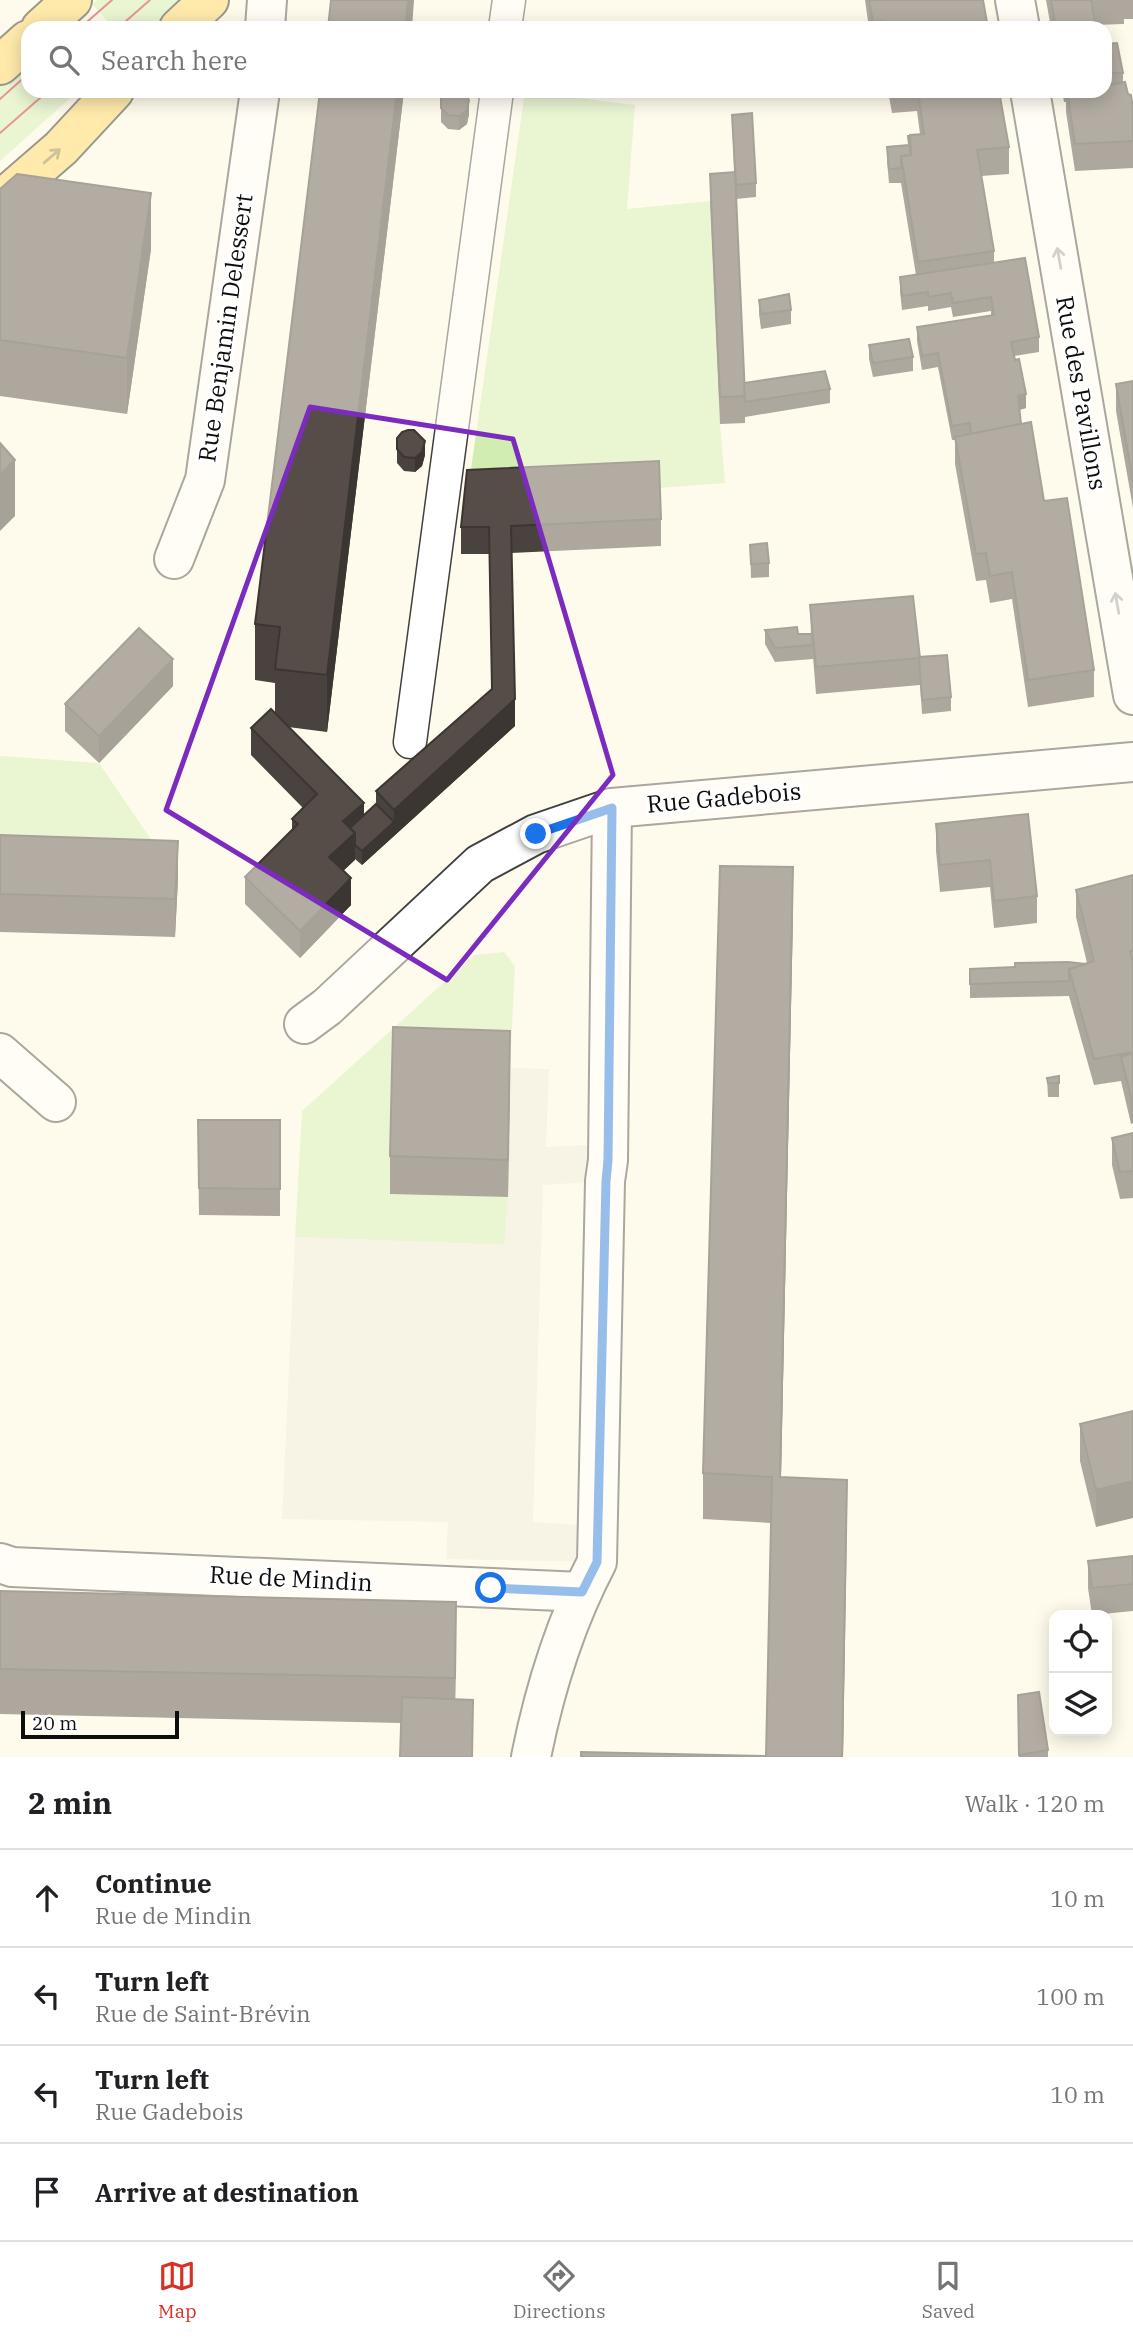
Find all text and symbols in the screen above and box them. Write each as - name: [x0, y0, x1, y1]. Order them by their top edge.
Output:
- search box: [21, 21, 1112, 98]
- icon: search: [45, 41, 83, 79]
- text: Search here: [101, 43, 247, 77]
- one-way arrow: [42, 148, 60, 164]
- street label: Rue Benjamin Delessert: [190, 192, 260, 464]
- one-way arrow: [1052, 247, 1065, 270]
- street label: Rue des Pavillons: [1049, 293, 1115, 493]
- one-way arrow: [1110, 592, 1123, 615]
- street label: Rue Gadebois: [645, 774, 802, 820]
- route end: [520, 818, 551, 849]
- street label: Rue de Mindin: [209, 1558, 374, 1598]
- route start: [475, 1572, 506, 1603]
- map controls: [1049, 1610, 1112, 1736]
- button: locate: [1049, 1610, 1112, 1673]
- button: layers: [1049, 1673, 1112, 1736]
- scale bar: [21, 1708, 178, 1740]
- text: 20 m: [32, 1711, 77, 1735]
- text: 2 min: [28, 1783, 112, 1822]
- text: Walk · 120 m: [964, 1788, 1105, 1818]
- text: Continue: [95, 1866, 212, 1900]
- icon: ahead: [28, 1879, 66, 1917]
- text: 10 m: [1050, 1883, 1105, 1913]
- text: Rue de Mindin: [95, 1900, 252, 1930]
- text: Turn left: [95, 1964, 209, 1998]
- icon: left: [28, 1977, 66, 2015]
- text: 100 m: [1036, 1981, 1105, 2011]
- text: Rue de Saint-Brévin: [95, 1998, 311, 2028]
- text: Turn left: [95, 2062, 209, 2096]
- icon: left: [28, 2075, 66, 2113]
- text: 10 m: [1050, 2079, 1105, 2109]
- text: Rue Gadebois: [95, 2096, 243, 2126]
- icon: arrive: [28, 2173, 66, 2211]
- text: Arrive at destination: [95, 2175, 359, 2209]
- tab: Map: [158, 2257, 197, 2323]
- tab: Directions: [513, 2257, 606, 2323]
- tab: Saved: [922, 2257, 975, 2323]

